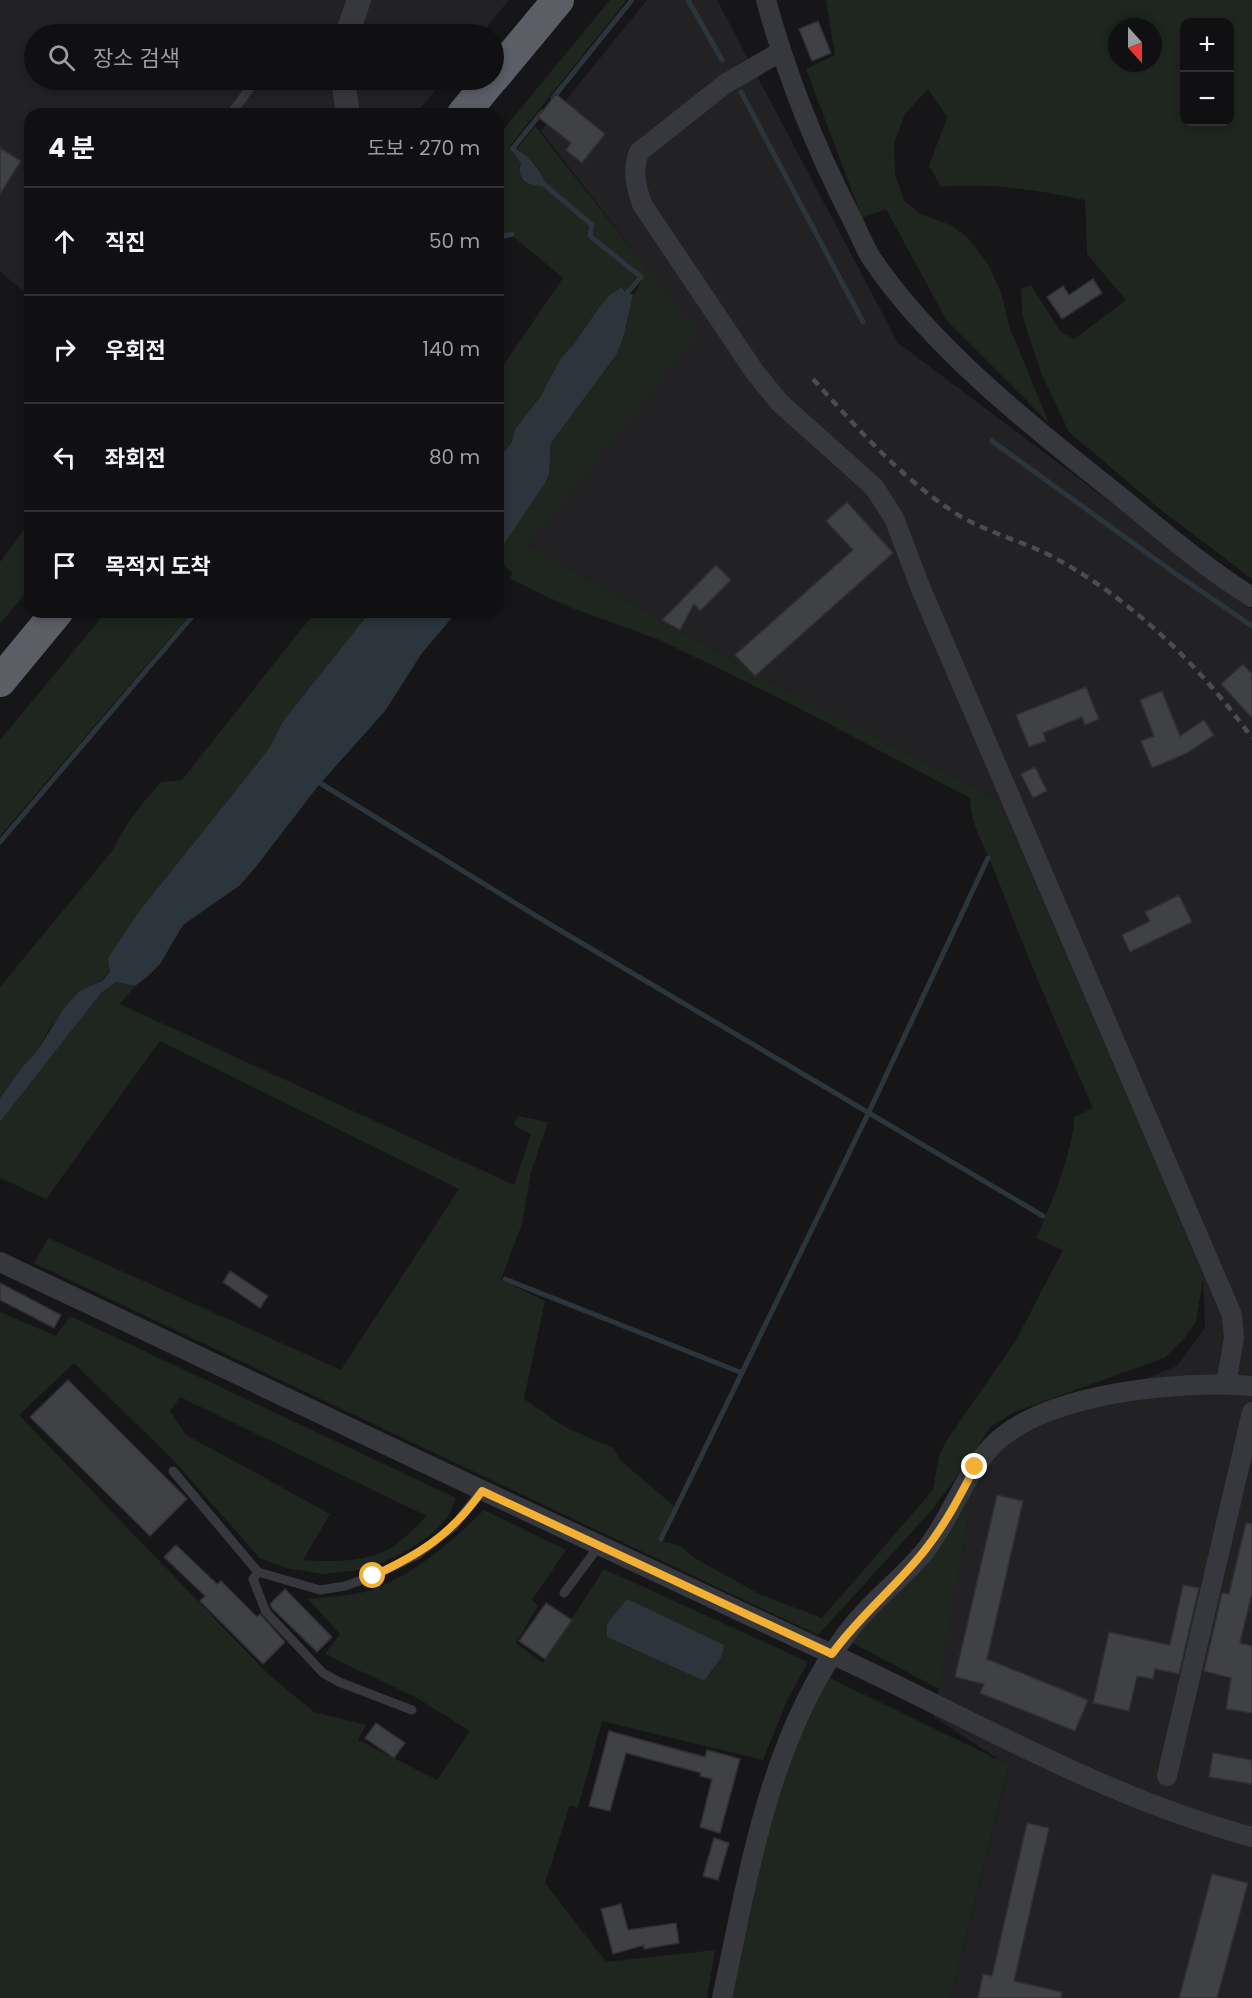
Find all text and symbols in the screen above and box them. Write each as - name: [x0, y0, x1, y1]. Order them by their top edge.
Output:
- north arrow: [1108, 18, 1162, 72]
- map controls: [1180, 18, 1234, 126]
- button: +: [1180, 18, 1234, 72]
- search box: [24, 24, 504, 90]
- icon: search: [45, 41, 78, 74]
- text: 장소 검색: [93, 43, 180, 74]
- button: −: [1180, 72, 1234, 126]
- text: 4 분: [48, 130, 95, 166]
- text: 도보 · 270 m: [367, 134, 480, 162]
- icon: ahead: [48, 225, 81, 258]
- text: 직진: [105, 227, 145, 258]
- text: 50 m: [429, 227, 480, 255]
- icon: right: [48, 333, 81, 366]
- text: 우회전: [105, 335, 166, 366]
- text: 140 m: [423, 335, 480, 363]
- icon: left: [48, 441, 81, 474]
- text: 좌회전: [105, 443, 166, 474]
- text: 80 m: [429, 443, 480, 471]
- icon: arrive: [48, 549, 81, 582]
- text: 목적지 도착: [105, 551, 211, 582]
- route end: [961, 1453, 987, 1479]
- route start: [359, 1562, 385, 1588]

